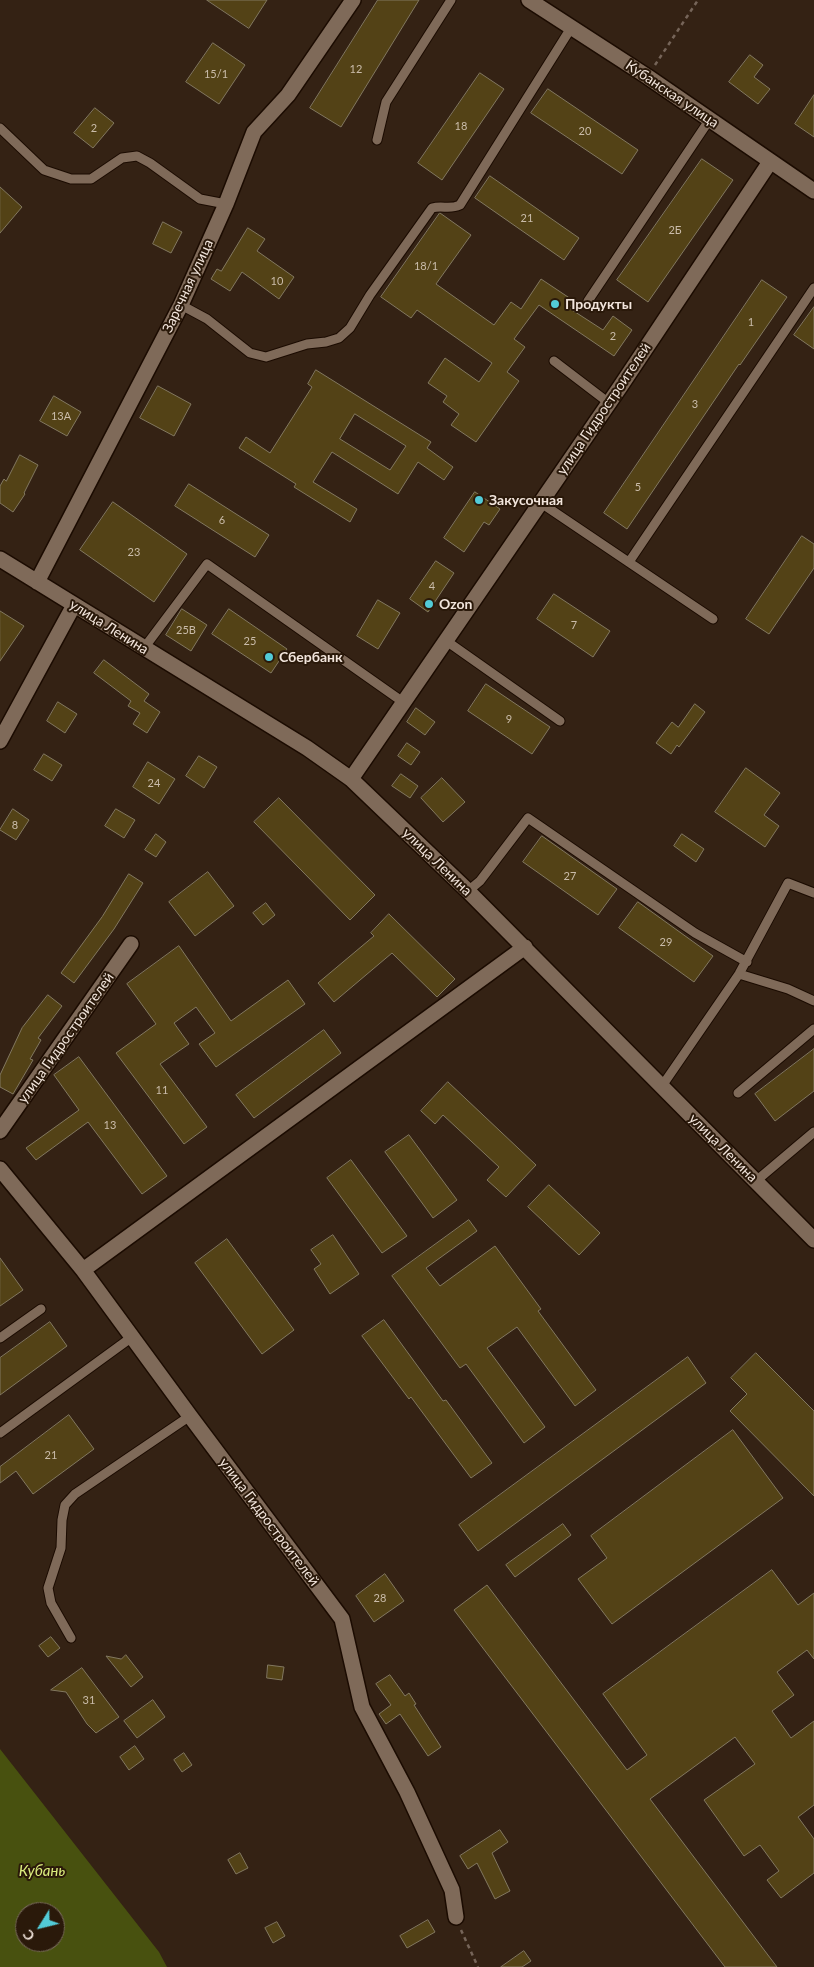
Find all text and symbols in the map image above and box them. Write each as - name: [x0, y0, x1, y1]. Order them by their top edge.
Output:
- street label: Кубанская улица: [622, 57, 722, 131]
- house number: 12: [350, 62, 362, 76]
- house number: 15/1: [204, 67, 228, 81]
- house number: 18: [455, 119, 467, 133]
- house number: 2: [91, 121, 97, 135]
- house number: 20: [579, 124, 591, 138]
- house number: 21: [521, 211, 533, 225]
- house number: 2Б: [668, 223, 682, 237]
- street label: Заречная улица: [159, 237, 217, 335]
- house number: 18/1: [414, 259, 438, 273]
- house number: 10: [271, 274, 283, 288]
- place label: Продукты: [565, 296, 632, 312]
- marker: Продукты: [549, 298, 561, 310]
- house number: 1: [748, 315, 754, 329]
- house number: 2: [610, 329, 616, 343]
- street label: улица Гидростроителей: [554, 340, 654, 478]
- house number: 3: [692, 397, 698, 411]
- house number: 13А: [51, 409, 71, 423]
- house number: 5: [635, 480, 641, 494]
- place label: Закусочная: [489, 492, 563, 508]
- marker: Закусочная: [473, 494, 485, 506]
- house number: 6: [219, 513, 225, 527]
- house number: 23: [128, 545, 140, 559]
- house number: 4: [429, 579, 435, 593]
- street label: улица Ленина: [66, 596, 152, 658]
- place label: Ozon: [439, 596, 472, 612]
- marker: Ozon: [423, 598, 435, 610]
- house number: 7: [571, 618, 577, 632]
- house number: 25В: [176, 623, 196, 637]
- house number: 25: [244, 634, 256, 648]
- place label: Сбербанк: [279, 649, 343, 665]
- marker: Сбербанк: [263, 651, 275, 663]
- house number: 9: [506, 712, 512, 726]
- house number: 24: [148, 776, 160, 790]
- house number: 8: [12, 818, 18, 832]
- street label: улица Ленина: [399, 825, 475, 899]
- house number: 27: [564, 869, 576, 883]
- house number: 29: [660, 935, 672, 949]
- street label: улица Гидростроителей: [14, 969, 118, 1107]
- house number: 11: [156, 1083, 168, 1097]
- street label: улица Ленина: [685, 1110, 761, 1186]
- house number: 13: [104, 1118, 116, 1132]
- house number: 21: [45, 1448, 57, 1462]
- street label: улица Гидростроителей: [215, 1455, 323, 1589]
- house number: 28: [374, 1591, 386, 1605]
- house number: 31: [83, 1693, 95, 1707]
- water label: Кубань: [19, 1862, 65, 1880]
- north arrow: [15, 1902, 65, 1952]
- text: С: [19, 1927, 38, 1944]

